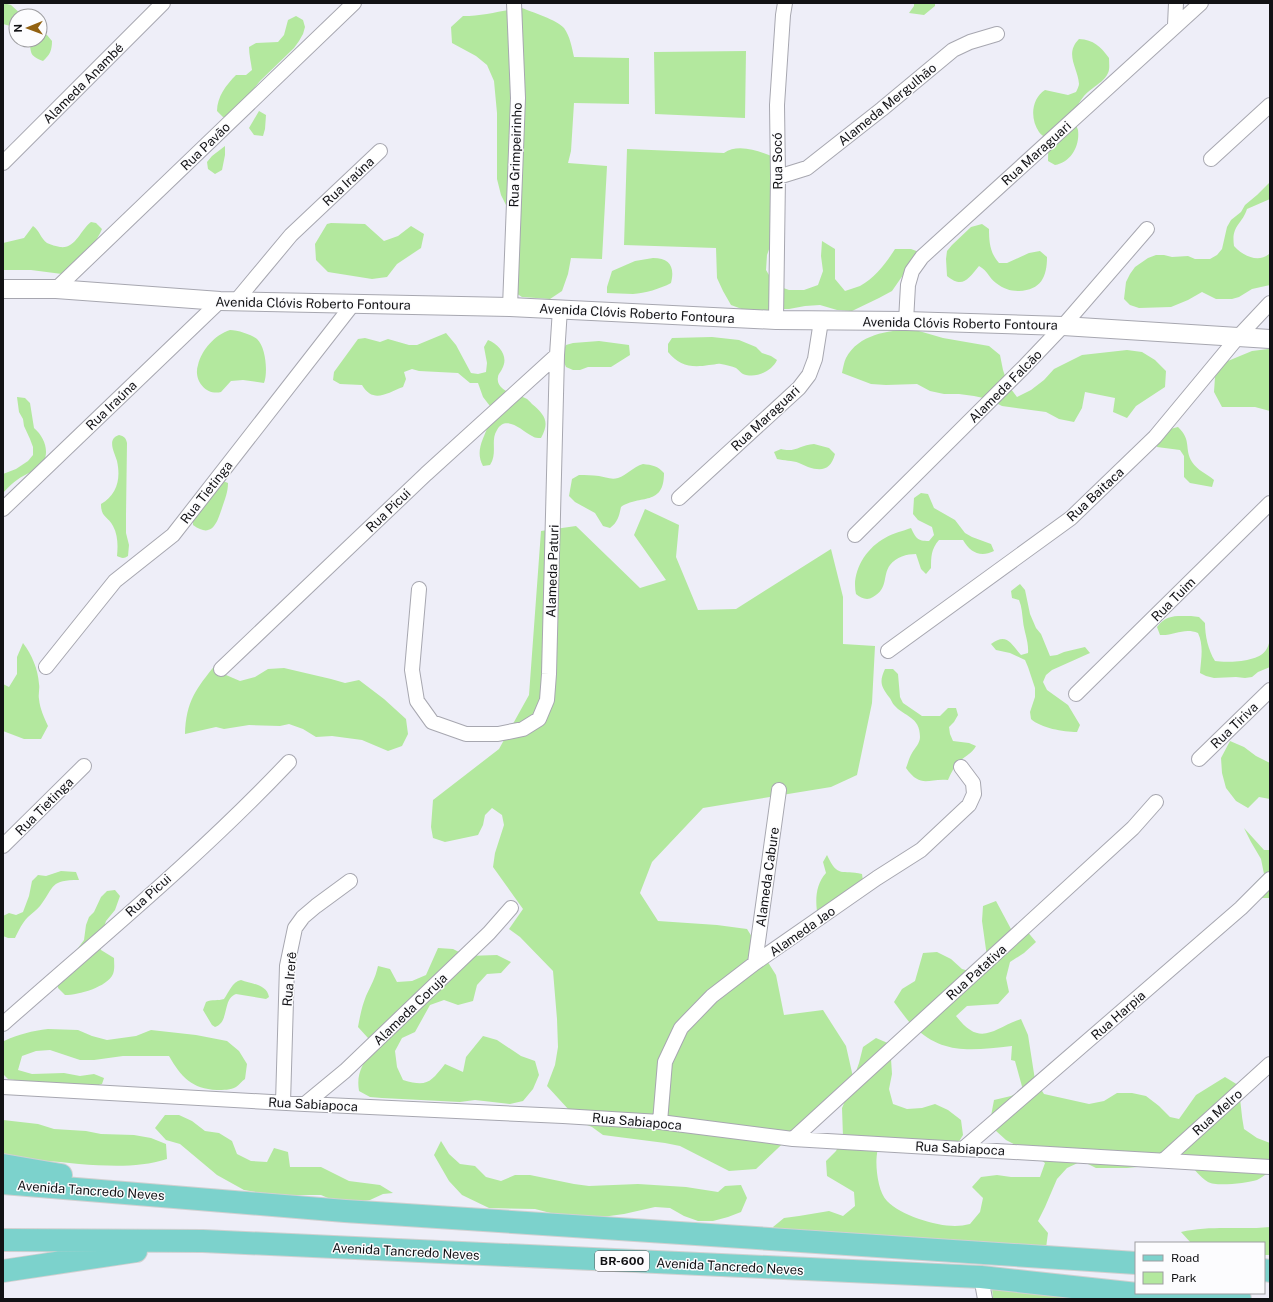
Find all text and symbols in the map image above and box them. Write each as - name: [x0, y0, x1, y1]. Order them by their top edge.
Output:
- north arrow: [8, 8, 48, 48]
- text: N: [12, 24, 24, 33]
- street label: Alameda Anambé: [40, 40, 127, 127]
- street label: Alameda Mergulhão: [835, 60, 939, 149]
- street label: Rua Grimpeirinho: [506, 102, 525, 208]
- street label: Rua Maraguari: [999, 118, 1074, 188]
- street label: Rua Pavão: [178, 119, 233, 174]
- street label: Rua Socó: [770, 132, 785, 190]
- street label: Rua Iraúna: [320, 154, 377, 209]
- street label: Avenida Clóvis Roberto Fontoura: [215, 294, 411, 313]
- street label: Avenida Clóvis Roberto Fontoura: [539, 301, 735, 326]
- street label: Avenida Clóvis Roberto Fontoura: [862, 314, 1058, 333]
- street label: Alameda Falcão: [966, 347, 1045, 426]
- street label: Rua Iraúna: [83, 378, 140, 433]
- street label: Rua Maraguari: [728, 383, 803, 454]
- street label: Rua Tietinga: [177, 458, 236, 527]
- street label: Rua Baitaca: [1064, 464, 1127, 524]
- street label: Rua Picui: [363, 486, 414, 535]
- street label: Alameda Paturi: [543, 524, 562, 618]
- street label: Rua Tuim: [1148, 574, 1198, 624]
- street label: Rua Tiriva: [1208, 699, 1261, 751]
- street label: Rua Tietinga: [12, 774, 76, 838]
- street label: Alameda Cabure: [753, 826, 782, 928]
- street label: Rua Picui: [123, 871, 174, 920]
- street label: Alameda Jao: [767, 903, 838, 960]
- street label: Rua Patativa: [943, 942, 1009, 1003]
- street label: Rua Irerê: [280, 951, 299, 1007]
- street label: Alameda Coruja: [370, 970, 450, 1048]
- street label: Rua Harpia: [1088, 988, 1149, 1043]
- street label: Rua Melro: [1189, 1086, 1245, 1139]
- street label: Rua Sabiapoca: [268, 1095, 358, 1114]
- street label: Rua Sabiapoca: [592, 1110, 682, 1133]
- street label: Rua Sabiapoca: [915, 1139, 1005, 1158]
- street label: Avenida Tancredo Neves: [17, 1178, 165, 1203]
- street label: Avenida Tancredo Neves: [332, 1240, 480, 1263]
- legend: [1135, 1242, 1265, 1294]
- road number: BR-600: [595, 1251, 649, 1271]
- text: Road: [1171, 1251, 1199, 1265]
- street label: Avenida Tancredo Neves: [656, 1255, 804, 1278]
- text: Park: [1171, 1271, 1197, 1285]

